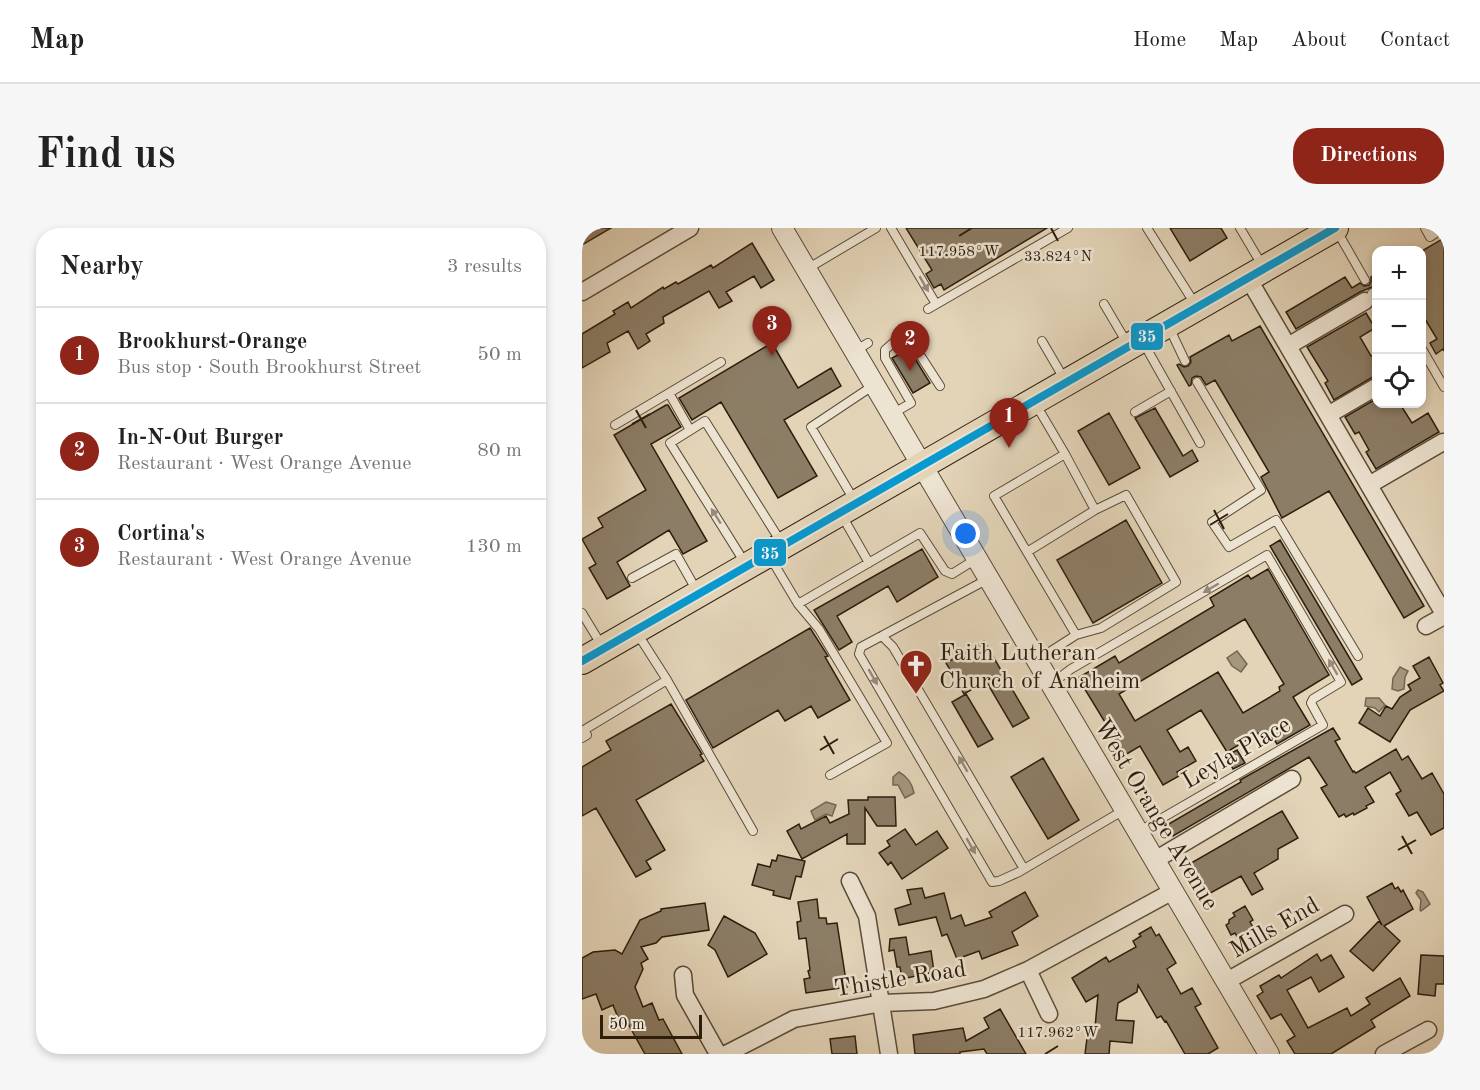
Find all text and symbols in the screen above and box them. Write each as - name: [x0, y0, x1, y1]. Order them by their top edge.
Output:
- text: Map: [30, 27, 84, 55]
- text: Home: [1133, 30, 1186, 51]
- text: Map: [1219, 30, 1258, 51]
- text: About: [1291, 30, 1347, 51]
- text: Contact: [1380, 30, 1450, 51]
- button: Directions: [1293, 128, 1444, 184]
- text: Find us: [36, 135, 175, 177]
- text: 117.958°W: [918, 245, 1000, 260]
- map controls: [1372, 246, 1426, 408]
- button: +: [1372, 246, 1426, 300]
- text: 33.824°N: [1024, 250, 1092, 265]
- text: Nearby: [60, 254, 144, 280]
- text: 3 results: [447, 257, 522, 277]
- one-way arrow: [919, 276, 930, 292]
- button: −: [1372, 300, 1426, 354]
- pin: 3: [752, 306, 792, 356]
- pin: 2: [890, 322, 930, 371]
- line badge: 35: [1130, 322, 1164, 351]
- text: 35: [1138, 330, 1156, 346]
- text: Brookhurst-Orange: [117, 331, 307, 353]
- text: 1: [74, 345, 85, 365]
- text: 50 m: [477, 345, 522, 365]
- button: locate: [1372, 354, 1426, 408]
- text: Bus stop · South Brookhurst Street: [117, 358, 421, 378]
- pin: 1: [990, 398, 1028, 448]
- text: In-N-Out Burger: [117, 427, 283, 449]
- text: 2: [74, 441, 85, 461]
- text: 80 m: [477, 441, 522, 461]
- text: Restaurant · West Orange Avenue: [117, 454, 411, 474]
- one-way arrow: [710, 508, 721, 524]
- your location: [951, 519, 980, 548]
- text: Cortina's: [117, 523, 205, 545]
- text: 3: [74, 537, 85, 557]
- text: 130 m: [466, 537, 522, 557]
- line badge: 35: [753, 538, 787, 567]
- text: 35: [761, 547, 779, 563]
- text: Restaurant · West Orange Avenue: [117, 550, 411, 570]
- one-way arrow: [1203, 582, 1219, 593]
- place label: Faith Lutheran Church of Anaheim: [939, 642, 1140, 694]
- church icon: Faith Lutheran Church of Anaheim: [898, 648, 934, 695]
- one-way arrow: [1327, 659, 1338, 675]
- one-way arrow: [867, 669, 878, 685]
- street label: Leyla Place: [1179, 713, 1295, 794]
- street label: West Orange Avenue: [1089, 715, 1222, 915]
- one-way arrow: [958, 755, 968, 772]
- one-way arrow: [965, 838, 976, 854]
- street label: Mills End: [1226, 894, 1324, 964]
- street label: Thistle Road: [833, 958, 968, 1002]
- scale bar: [600, 1012, 702, 1040]
- text: 50 m: [609, 1017, 645, 1033]
- text: 117.962°W: [1017, 1026, 1099, 1041]

